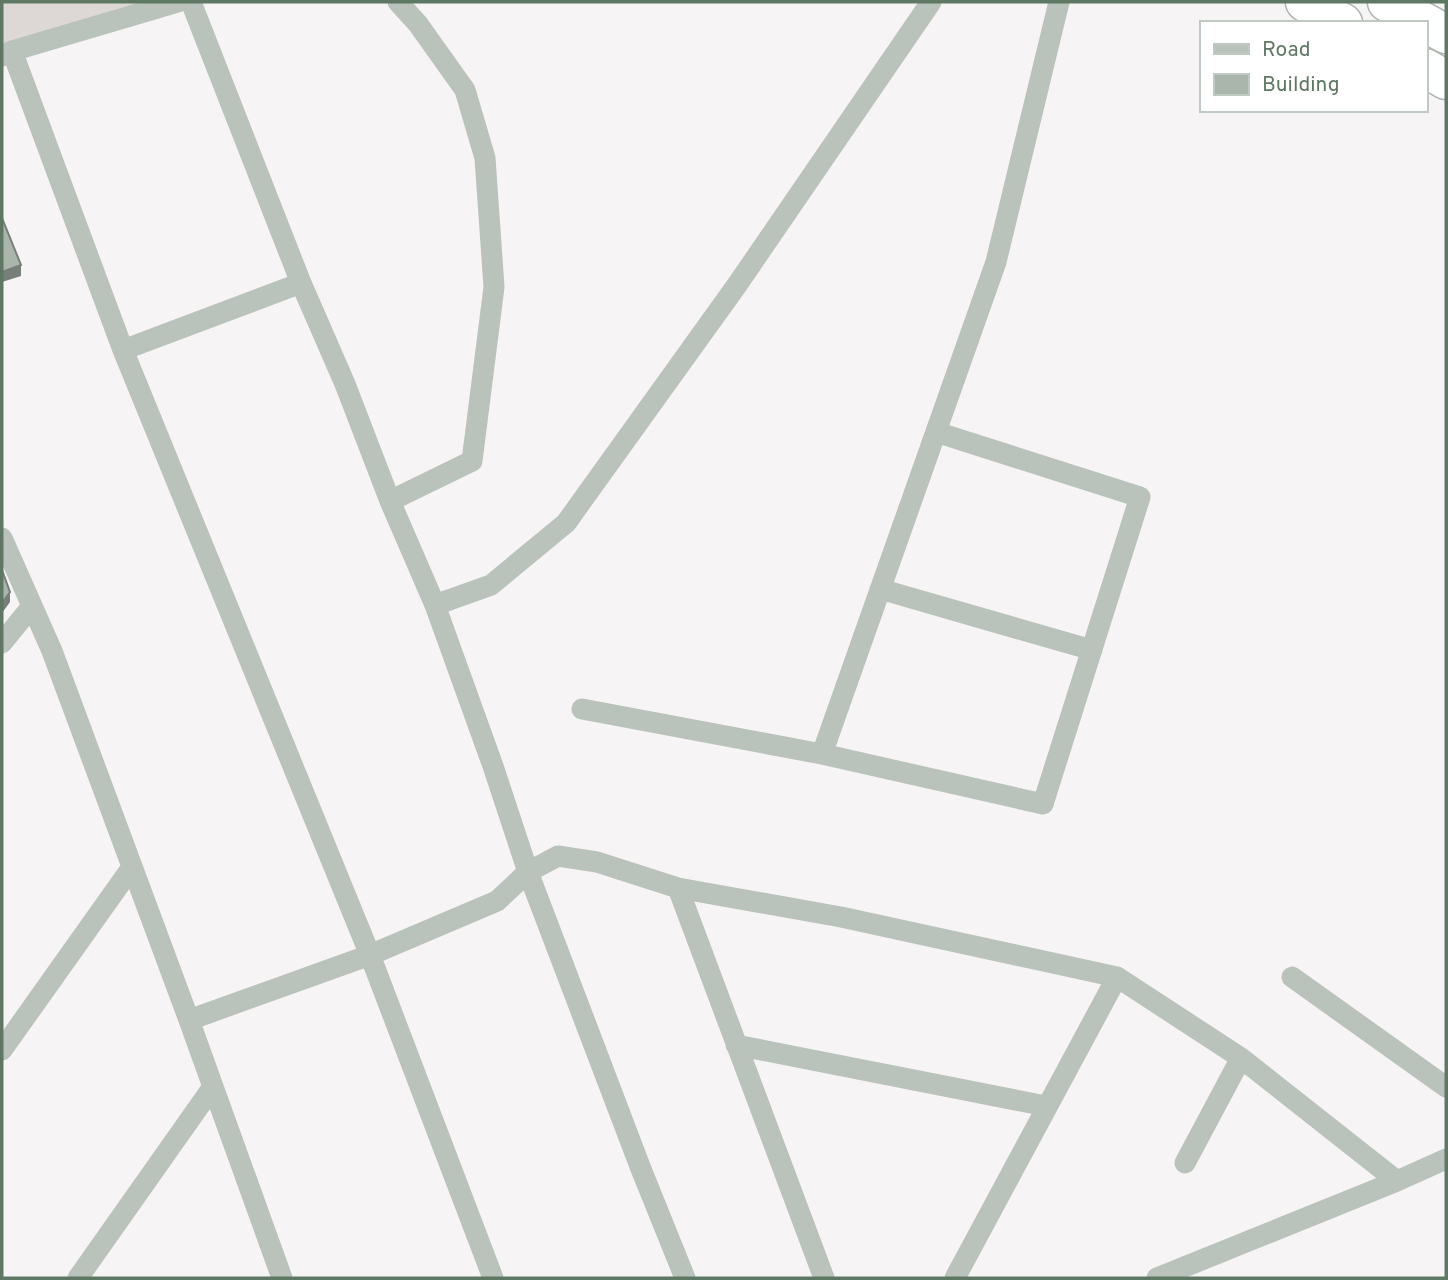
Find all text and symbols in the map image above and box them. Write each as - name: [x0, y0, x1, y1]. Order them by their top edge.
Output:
- legend: [1200, 21, 1427, 112]
- text: Road: [1262, 37, 1311, 64]
- text: Building: [1262, 72, 1340, 99]

